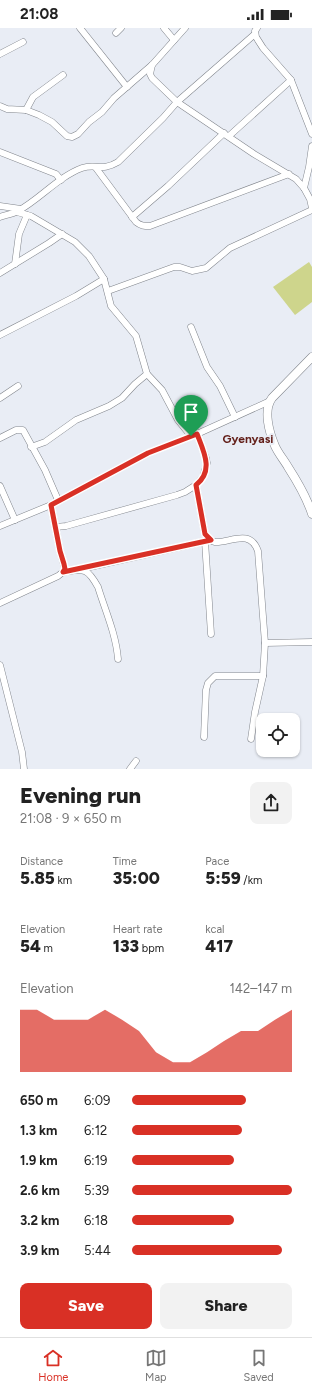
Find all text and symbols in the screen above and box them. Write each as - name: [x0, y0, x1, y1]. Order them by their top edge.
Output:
- text: 21:08: [20, 5, 58, 23]
- pin: [174, 395, 208, 436]
- icon: arrive: [180, 401, 202, 423]
- district label: Gyenyasi: [223, 432, 273, 446]
- map controls: [256, 713, 300, 757]
- button: locate: [256, 713, 300, 757]
- text: Evening run: [20, 782, 141, 809]
- button: share: [250, 782, 292, 824]
- text: 21:08 · 9 × 650 m: [20, 811, 121, 826]
- text: Distance: [20, 855, 63, 868]
- text: Time: [113, 855, 137, 868]
- text: Pace: [205, 855, 229, 868]
- text: 5.85: [20, 868, 55, 888]
- text: 35:00: [113, 868, 160, 888]
- text: 5:59: [205, 868, 241, 888]
- text: km: [55, 874, 72, 887]
- text: /km: [241, 874, 262, 887]
- text: Elevation: [20, 923, 65, 936]
- text: Heart rate: [113, 923, 163, 936]
- text: kcal: [205, 923, 225, 936]
- text: 54: [20, 936, 41, 956]
- text: 133: [113, 936, 139, 956]
- text: 417: [205, 936, 233, 956]
- text: m: [41, 942, 53, 955]
- text: bpm: [139, 942, 164, 955]
- text: Elevation: [20, 981, 73, 996]
- text: 142–147 m: [229, 981, 292, 996]
- text: 650 m: [20, 1093, 58, 1108]
- text: 6:09: [84, 1093, 110, 1108]
- text: 1.3 km: [20, 1123, 57, 1138]
- text: 6:12: [84, 1123, 107, 1138]
- text: 1.9 km: [20, 1153, 58, 1168]
- text: 6:19: [84, 1153, 107, 1168]
- text: 2.6 km: [20, 1183, 60, 1198]
- text: 5:39: [84, 1183, 109, 1198]
- text: 3.2 km: [20, 1213, 59, 1228]
- text: 6:18: [84, 1213, 108, 1228]
- text: 3.9 km: [20, 1243, 59, 1258]
- text: 5:44: [84, 1243, 111, 1258]
- button: Save: [20, 1283, 152, 1329]
- button: Share: [160, 1283, 292, 1329]
- tab: Home: [38, 1347, 68, 1384]
- tab: Map: [145, 1347, 167, 1384]
- tab: Saved: [243, 1347, 274, 1384]

